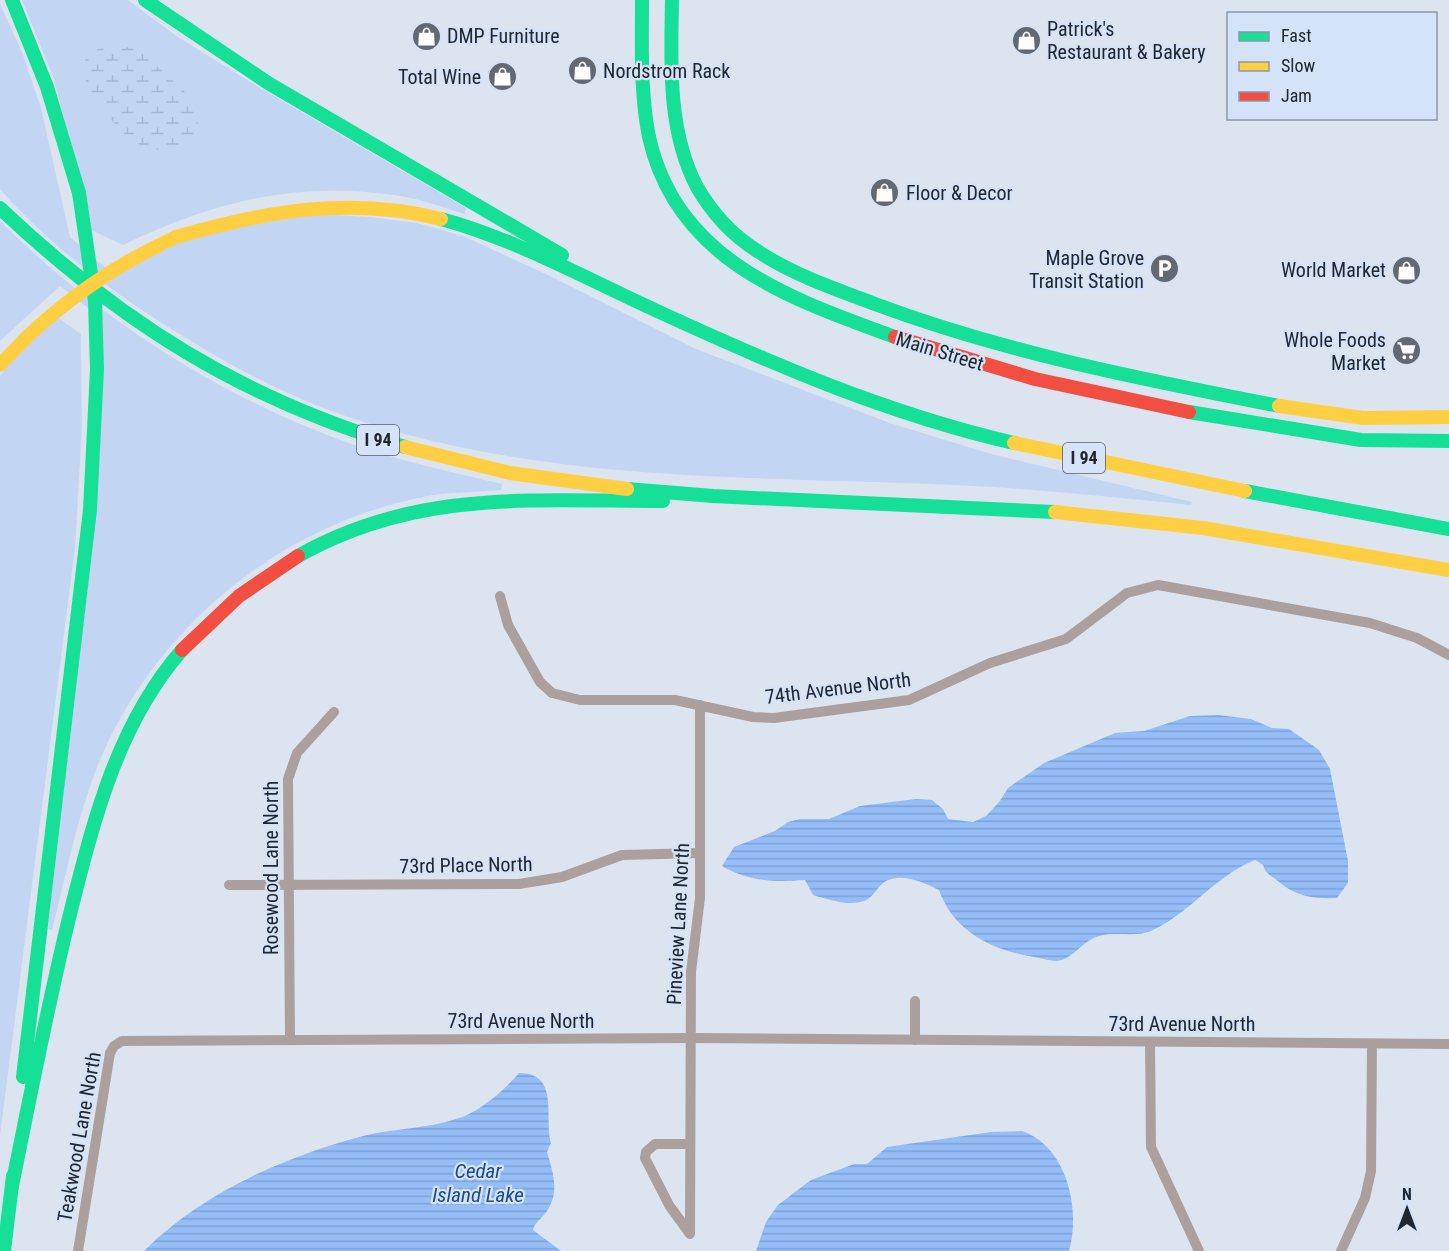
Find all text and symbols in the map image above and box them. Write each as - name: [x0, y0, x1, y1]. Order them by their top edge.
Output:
- legend: [1227, 12, 1437, 120]
- place label: Patrick's Restaurant & Bakery: [1047, 17, 1206, 64]
- shop icon: DMP Furniture: [410, 20, 442, 52]
- place label: DMP Furniture: [447, 24, 560, 48]
- shop icon: Patrick's Restaurant & Bakery: [1010, 25, 1042, 57]
- text: Fast: [1281, 25, 1312, 46]
- shop icon: Nordstrom Rack: [566, 55, 598, 87]
- text: Slow: [1281, 55, 1316, 76]
- place label: Nordstrom Rack: [603, 59, 730, 83]
- shop icon: Total Wine: [486, 61, 518, 93]
- place label: Total Wine: [398, 65, 481, 89]
- text: Jam: [1281, 85, 1312, 106]
- shop icon: Floor & Decor: [869, 177, 901, 209]
- place label: Floor & Decor: [906, 181, 1013, 205]
- place label: Maple Grove Transit Station: [1029, 246, 1144, 293]
- parking icon: Maple Grove Transit Station: [1149, 253, 1181, 285]
- shop icon: World Market: [1391, 254, 1423, 286]
- place label: World Market: [1281, 258, 1386, 282]
- street label: Main Street: [893, 326, 987, 376]
- place label: Whole Foods Market: [1284, 328, 1386, 375]
- supermarket icon: Whole Foods Market: [1391, 335, 1423, 367]
- road number: I 94: [357, 425, 399, 455]
- road number: I 94: [1063, 443, 1105, 473]
- street label: 74th Avenue North: [764, 667, 912, 709]
- street label: Rosewood Lane North: [259, 781, 283, 955]
- street label: Pineview Lane North: [662, 842, 694, 1006]
- street label: 73rd Place North: [399, 852, 533, 878]
- street label: 73rd Avenue North: [448, 1009, 594, 1033]
- street label: 73rd Avenue North: [1109, 1012, 1255, 1036]
- street label: Teakwood Lane North: [52, 1050, 106, 1224]
- water label: Cedar Island Lake: [432, 1159, 524, 1207]
- north arrow: [1377, 1179, 1437, 1239]
- text: N: [1402, 1185, 1412, 1204]

